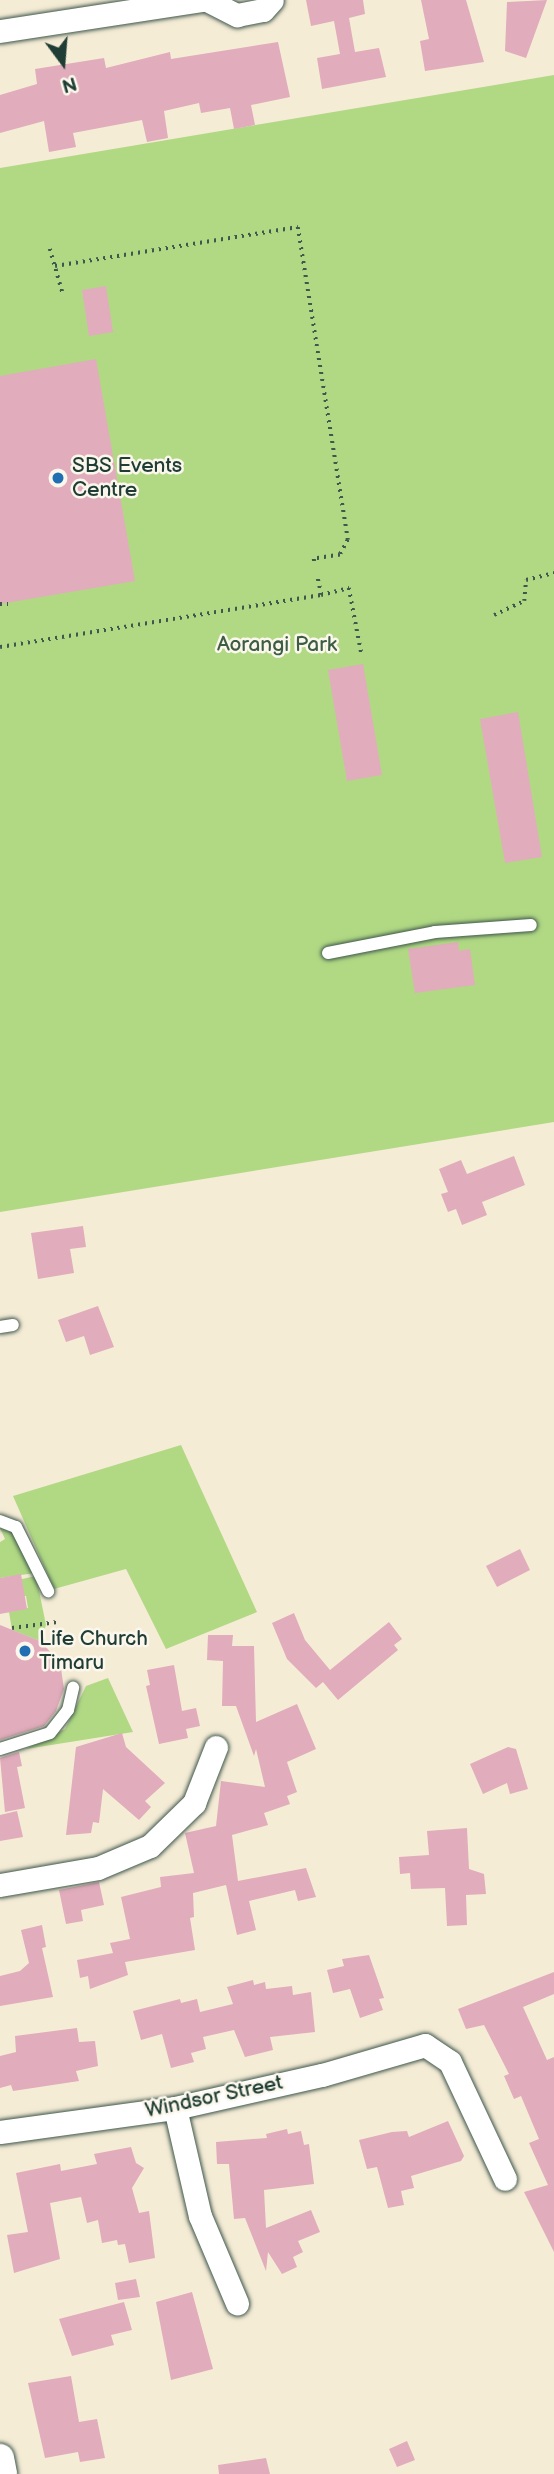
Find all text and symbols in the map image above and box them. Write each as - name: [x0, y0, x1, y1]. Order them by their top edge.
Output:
- north arrow: [28, 28, 98, 98]
- text: N: [59, 71, 79, 97]
- place label: SBS Events Centre: [72, 453, 182, 503]
- marker: SBS Events Centre: [50, 470, 66, 486]
- park label: Aorangi Park: [217, 632, 337, 658]
- place label: Life Church Timaru: [39, 1626, 148, 1676]
- marker: Life Church Timaru: [17, 1643, 33, 1659]
- street label: Windsor Street: [143, 2070, 285, 2124]

